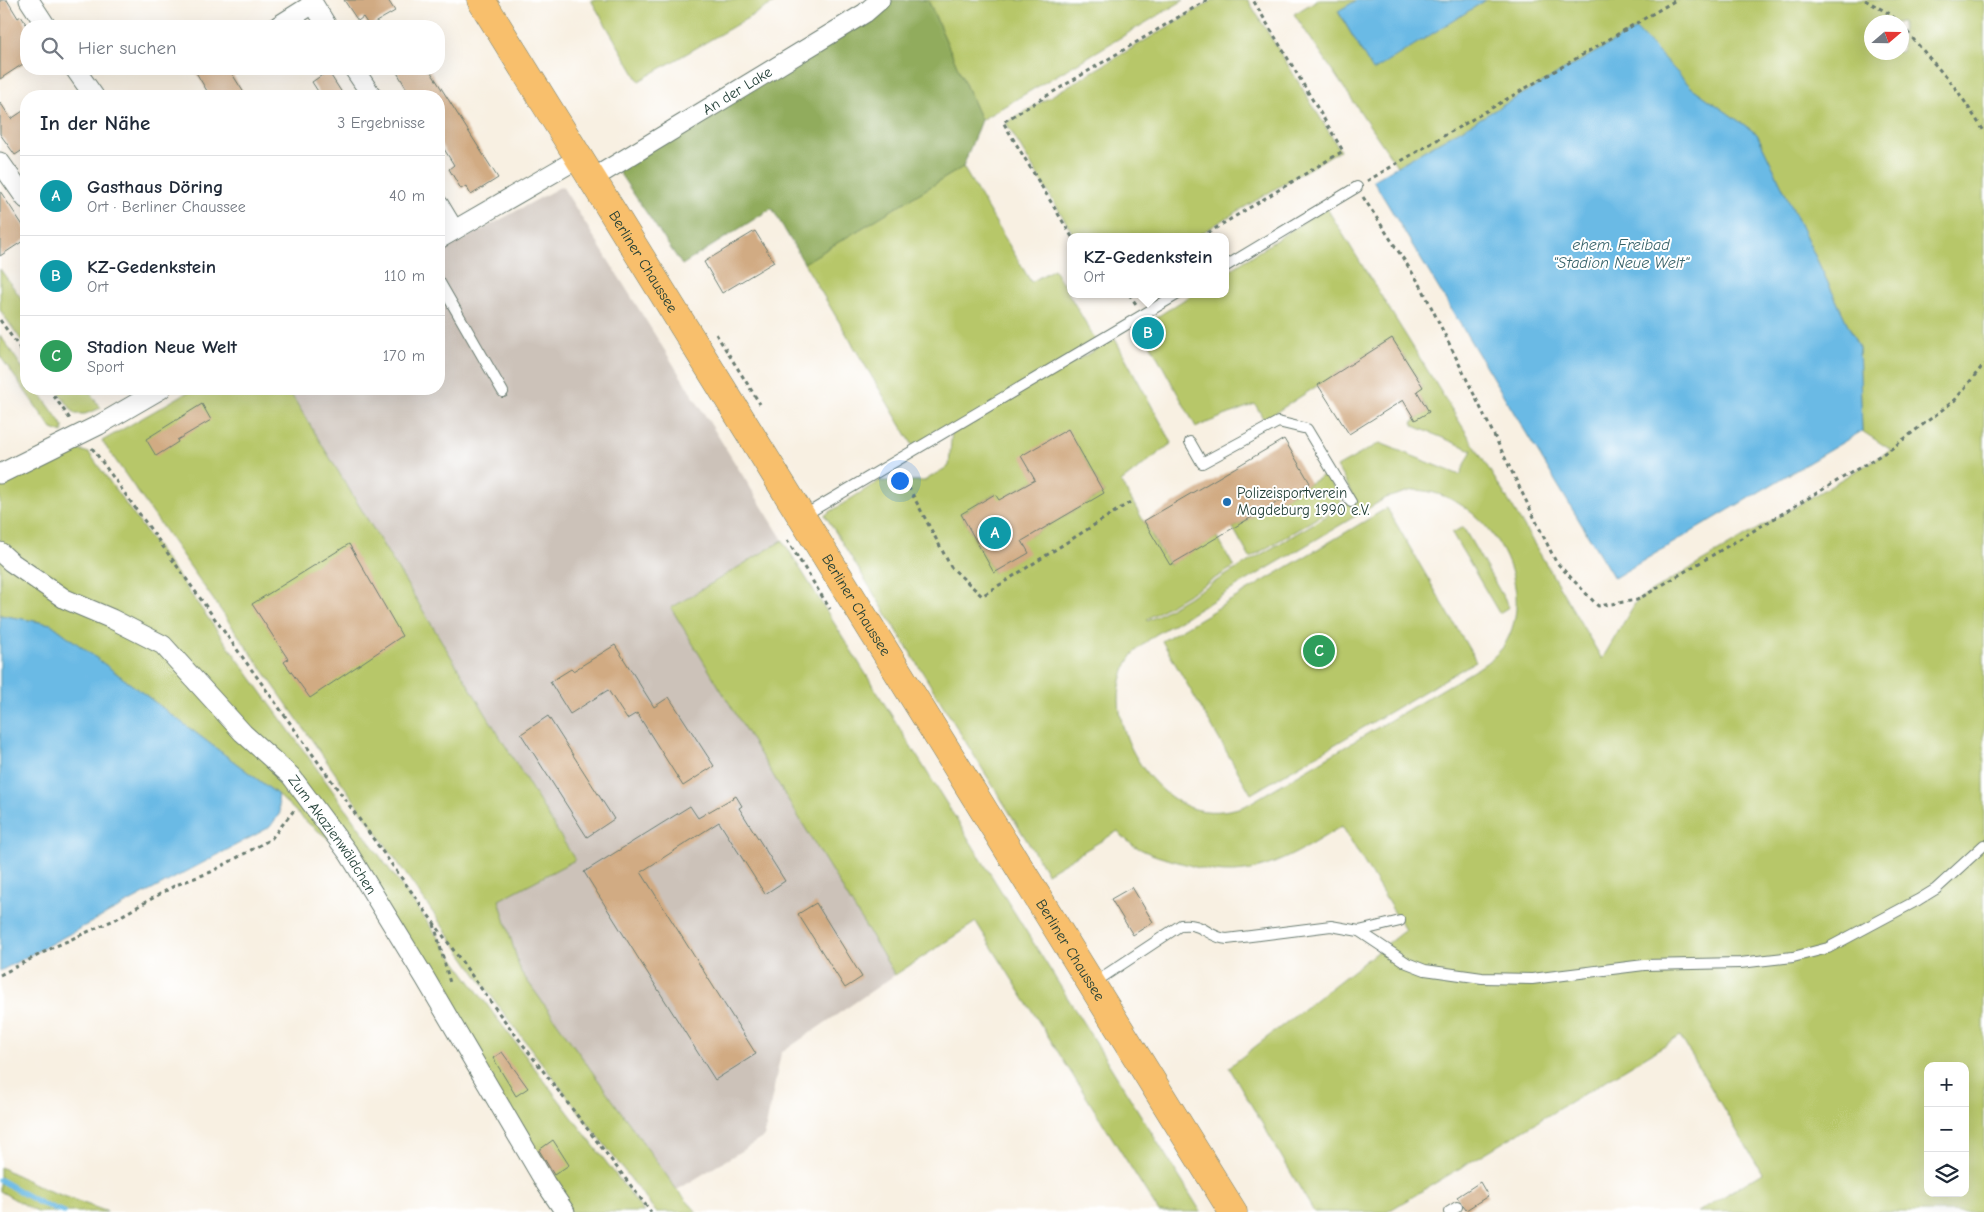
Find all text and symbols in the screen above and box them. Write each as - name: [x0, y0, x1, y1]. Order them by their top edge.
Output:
- north arrow: [1864, 15, 1909, 60]
- search box: [20, 20, 445, 75]
- icon: search: [38, 34, 66, 62]
- text: Hier suchen: [78, 37, 176, 59]
- street label: An der Lake: [699, 62, 776, 119]
- text: In der Nähe: [40, 111, 150, 135]
- text: 3 Ergebnisse: [337, 114, 425, 132]
- text: Gasthaus Döring: [87, 176, 223, 198]
- text: A: [52, 187, 60, 205]
- text: 40 m: [389, 187, 425, 205]
- text: Ort · Berliner Chaussee: [87, 198, 246, 216]
- street label: Berliner Chaussee: [605, 207, 682, 316]
- popup: [1067, 233, 1229, 298]
- water label: ehem. Freibad "Stadion Neue Welt": [1553, 236, 1690, 272]
- text: KZ-Gedenkstein: [1083, 246, 1213, 268]
- text: KZ-Gedenkstein: [87, 256, 216, 278]
- text: B: [51, 267, 61, 285]
- text: 110 m: [384, 267, 425, 285]
- text: Ort: [1083, 268, 1105, 286]
- text: Ort: [87, 278, 108, 296]
- pin: B: [1132, 314, 1164, 352]
- text: Stadion Neue Welt: [87, 336, 237, 358]
- text: C: [51, 347, 61, 365]
- text: 170 m: [383, 347, 425, 365]
- text: Sport: [87, 358, 124, 376]
- your location: [887, 468, 913, 494]
- place label: Polizeisportverein Magdeburg 1990 e.V.: [1237, 484, 1370, 519]
- marker: Polizeisportverein Magdeburg 1990 e.V.: [1221, 496, 1233, 508]
- pin: A: [979, 514, 1011, 552]
- street label: Berliner Chaussee: [818, 551, 895, 660]
- pin: C: [1303, 632, 1335, 670]
- street label: Zum Akazienwäldchen: [284, 772, 381, 898]
- street label: Berliner Chaussee: [1032, 896, 1109, 1005]
- map controls: [1924, 1062, 1969, 1197]
- button: +: [1924, 1062, 1969, 1107]
- button: −: [1924, 1107, 1969, 1152]
- button: layers: [1924, 1152, 1969, 1197]

